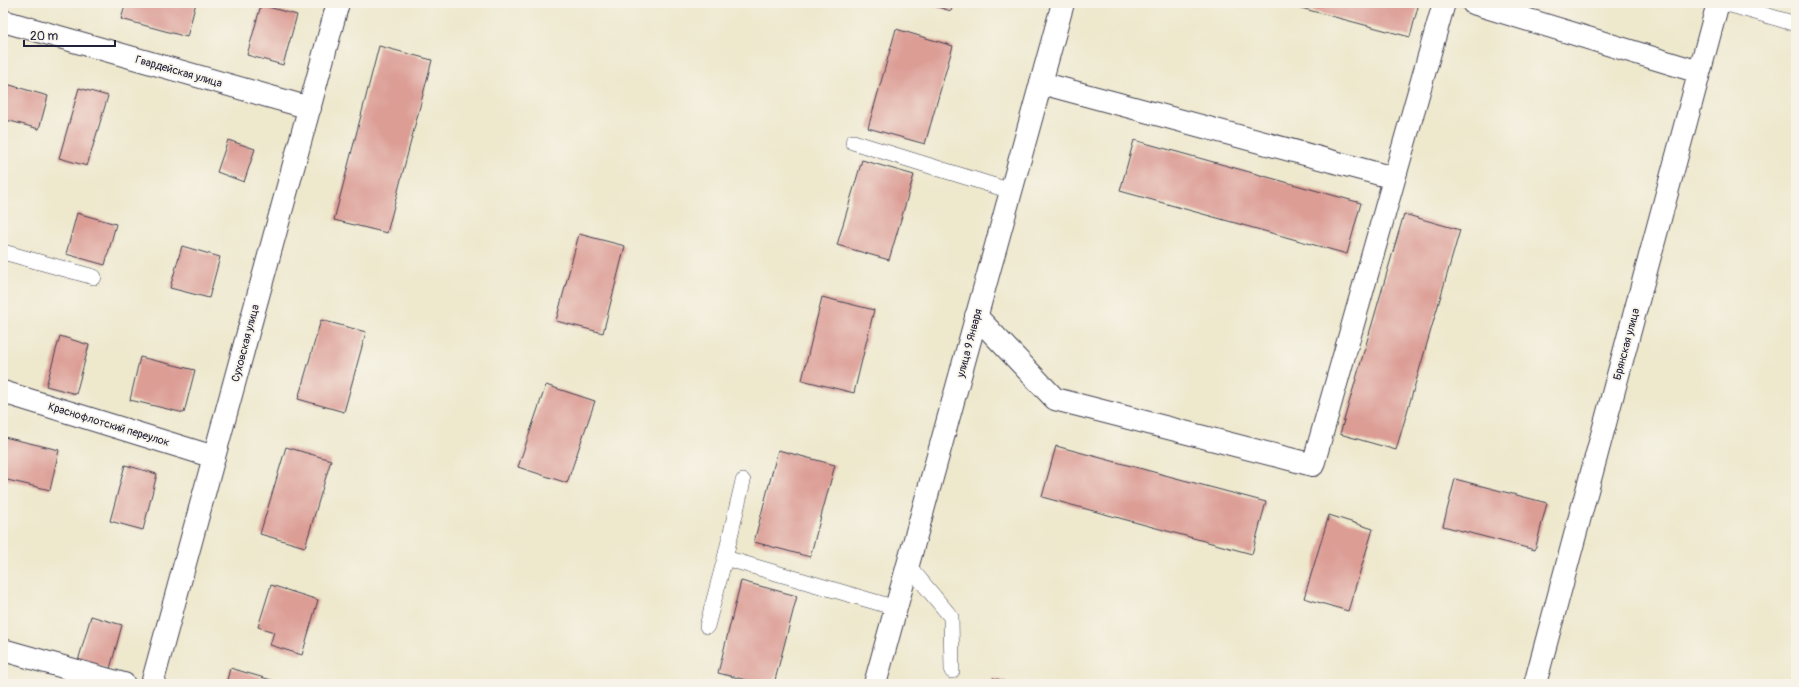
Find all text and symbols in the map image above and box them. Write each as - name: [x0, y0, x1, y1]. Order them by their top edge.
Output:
- scale bar: [24, 22, 115, 48]
- text: 20 m: [30, 29, 59, 44]
- street label: Гвардейская улица: [134, 53, 224, 90]
- street label: Суховская улица: [229, 303, 262, 383]
- street label: улица 9 Января: [954, 307, 985, 380]
- street label: Брянская улица: [1611, 307, 1642, 381]
- street label: Краснофлотский переулок: [47, 400, 171, 449]

